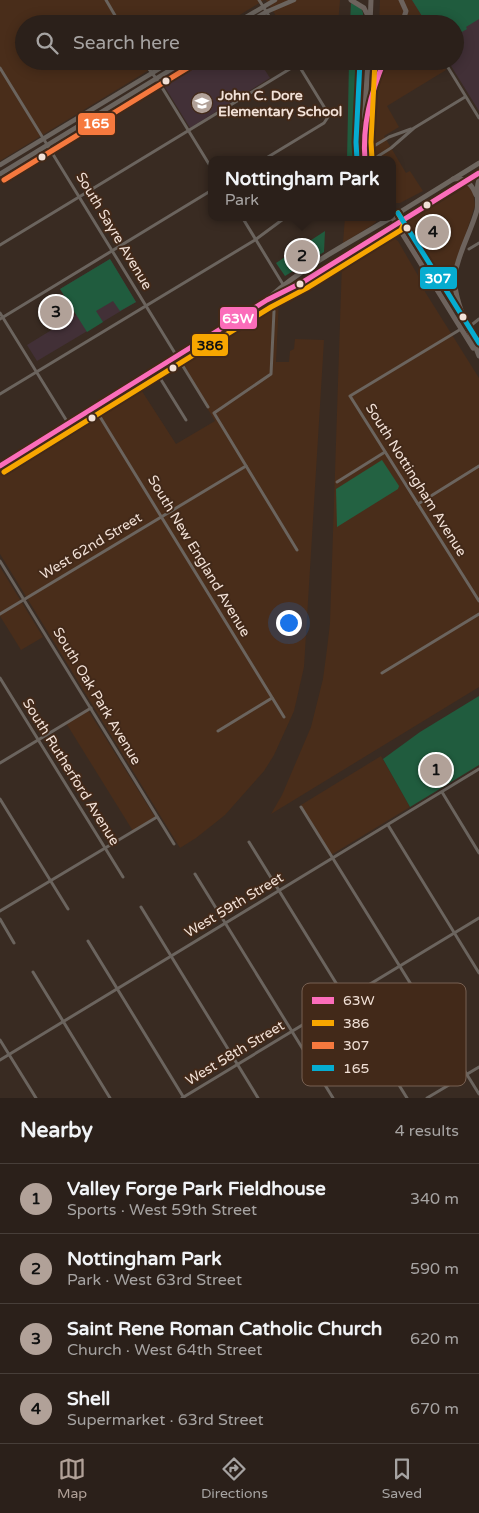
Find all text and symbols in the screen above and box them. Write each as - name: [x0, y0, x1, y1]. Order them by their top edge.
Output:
- search box: [15, 15, 464, 70]
- icon: search: [33, 29, 61, 57]
- text: Search here: [73, 32, 180, 54]
- unlabelled marker: [161, 76, 171, 86]
- place label: John C. Dore Elementary School: [217, 87, 342, 120]
- school or university icon: John C. Dore Elementary School: [190, 91, 214, 115]
- line badge: 165: [77, 112, 116, 136]
- text: 165: [83, 115, 109, 132]
- unlabelled marker: [37, 152, 47, 162]
- popup: [208, 156, 396, 221]
- text: Nottingham Park: [225, 168, 379, 190]
- street label: South Sayre Avenue: [72, 169, 156, 293]
- text: Park: [225, 190, 259, 210]
- unlabelled marker: [422, 200, 432, 210]
- pin: 4: [417, 213, 449, 251]
- unlabelled marker: [402, 223, 412, 233]
- pin: 2: [286, 237, 318, 275]
- line badge: 307: [419, 266, 458, 290]
- text: 307: [425, 270, 451, 287]
- unlabelled marker: [295, 279, 305, 289]
- pin: 3: [40, 293, 72, 331]
- line badge: 63W: [219, 306, 258, 330]
- text: 63W: [222, 310, 255, 327]
- unlabelled marker: [458, 312, 468, 322]
- line badge: 386: [191, 333, 229, 357]
- text: 386: [197, 337, 223, 354]
- unlabelled marker: [168, 363, 178, 373]
- street label: South Nottingham Avenue: [362, 400, 470, 560]
- unlabelled marker: [87, 413, 97, 423]
- street label: South New England Avenue: [144, 472, 254, 640]
- street label: West 62nd Street: [37, 509, 146, 583]
- your location: [276, 610, 302, 636]
- street label: South Oak Park Avenue: [49, 624, 145, 768]
- street label: South Rutherford Avenue: [19, 695, 123, 849]
- pin: 1: [420, 751, 452, 789]
- street label: West 59th Street: [182, 868, 287, 941]
- legend: [302, 983, 466, 1086]
- text: 63W: [343, 992, 375, 1009]
- text: 386: [343, 1015, 370, 1032]
- street label: West 58th Street: [183, 1016, 288, 1089]
- text: 307: [343, 1037, 369, 1054]
- text: 165: [343, 1060, 369, 1077]
- text: Nearby: [20, 1118, 93, 1143]
- text: 4 results: [395, 1121, 459, 1141]
- text: Valley Forge Park Fieldhouse: [67, 1178, 326, 1200]
- text: 1: [31, 1189, 41, 1209]
- text: 340 m: [410, 1189, 459, 1209]
- text: Sports · West 59th Street: [67, 1200, 257, 1220]
- text: Nottingham Park: [67, 1248, 222, 1270]
- text: 2: [31, 1259, 41, 1279]
- text: 590 m: [410, 1259, 459, 1279]
- text: Park · West 63rd Street: [67, 1270, 242, 1290]
- text: Saint Rene Roman Catholic Church: [67, 1318, 382, 1340]
- text: 3: [31, 1329, 41, 1349]
- text: 620 m: [410, 1329, 459, 1349]
- text: Church · West 64th Street: [67, 1340, 262, 1360]
- text: Shell: [67, 1388, 110, 1410]
- text: 4: [31, 1399, 41, 1419]
- text: 670 m: [410, 1399, 459, 1419]
- text: Supermarket · 63rd Street: [67, 1410, 264, 1430]
- tab: Map: [57, 1455, 87, 1502]
- tab: Directions: [201, 1455, 268, 1502]
- tab: Saved: [382, 1455, 422, 1502]

